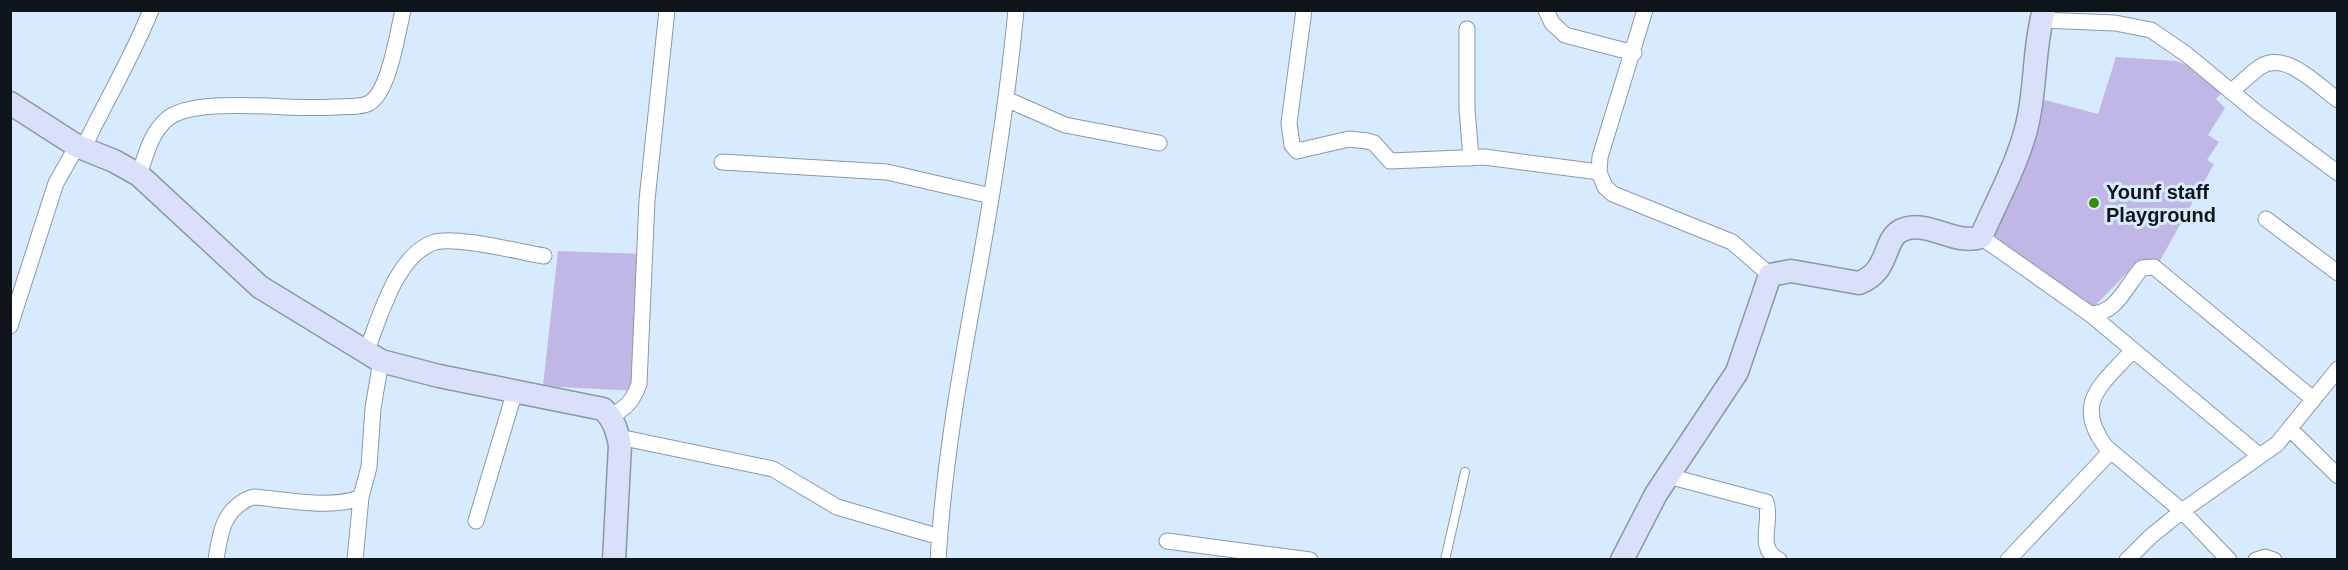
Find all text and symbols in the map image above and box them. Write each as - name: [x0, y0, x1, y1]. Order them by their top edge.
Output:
- place label: Younf staff Playground: [2106, 181, 2216, 226]
- marker: Younf staff Playground: [2087, 196, 2101, 210]

